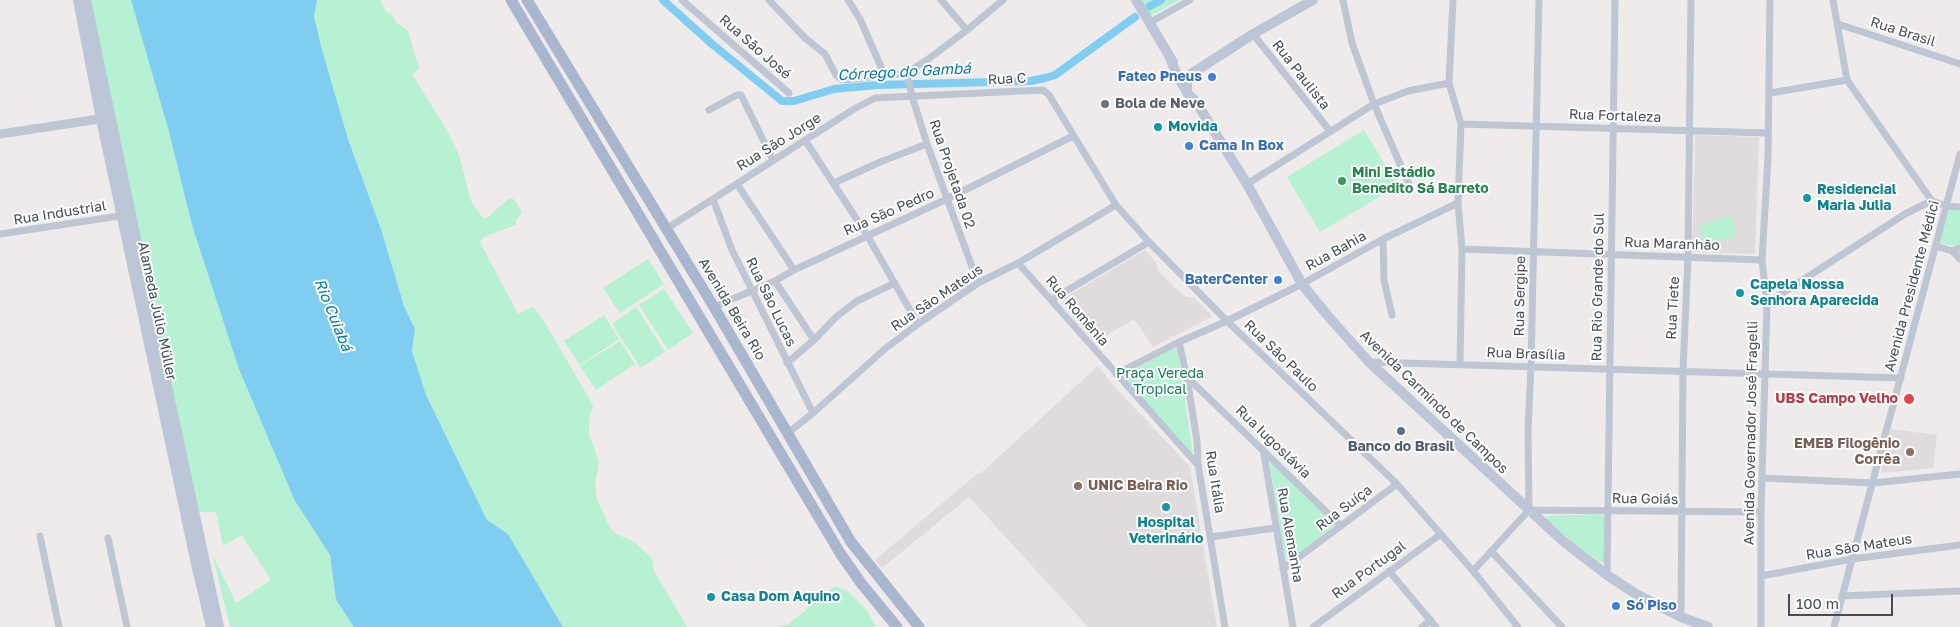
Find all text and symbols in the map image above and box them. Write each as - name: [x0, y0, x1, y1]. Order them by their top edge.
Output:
- street label: Rua São José: [716, 11, 794, 83]
- street label: Rua Brasil: [1868, 14, 1938, 50]
- street label: Rua Paulista: [1269, 37, 1333, 113]
- water label: Córrego do Gambá: [837, 60, 971, 84]
- place label: Fateo Pneus: [1118, 69, 1202, 85]
- street label: Rua C: [987, 70, 1027, 88]
- marker: Fateo Pneus: [1206, 71, 1218, 83]
- place label: Bola de Neve: [1115, 96, 1205, 112]
- marker: Bola de Neve: [1099, 98, 1111, 110]
- street label: Rua Fortaleza: [1569, 106, 1661, 126]
- street label: Rua São Jorge: [734, 109, 824, 175]
- street label: Rua Projetada 02: [925, 117, 979, 231]
- place label: Movida: [1168, 119, 1218, 135]
- marker: Movida: [1152, 121, 1164, 133]
- place label: Cama In Box: [1199, 138, 1284, 154]
- marker: Cama In Box: [1183, 140, 1195, 152]
- place label: Mini Estádio Benedito Sá Barreto: [1352, 165, 1489, 198]
- marker: Mini Estádio Benedito Sá Barreto: [1336, 175, 1348, 187]
- place label: Residencial Maria Julia: [1817, 182, 1896, 214]
- street label: Rua São Pedro: [841, 185, 937, 239]
- marker: Residencial Maria Julia: [1801, 192, 1813, 204]
- street label: Rua Industrial: [12, 197, 108, 229]
- street label: Avenida Presidente Médici: [1881, 198, 1943, 374]
- street label: Rua Rio Grande do Sul: [1588, 213, 1608, 361]
- street label: Rua Bahia: [1303, 227, 1369, 275]
- street label: Rua Maranhão: [1624, 234, 1720, 254]
- street label: Alameda Júlio Müller: [134, 240, 180, 382]
- street label: Avenida Beira Rio: [695, 255, 769, 363]
- street label: Rua São Lucas: [742, 255, 800, 349]
- street label: Rua Sergipe: [1511, 256, 1529, 336]
- street label: Rua São Mateus: [888, 261, 986, 335]
- street label: Rua Romênia: [1042, 272, 1112, 350]
- place label: BaterCenter: [1185, 272, 1268, 288]
- marker: BaterCenter: [1272, 274, 1284, 286]
- water label: Rio Cuiabá: [310, 276, 356, 354]
- street label: Rua Tiete: [1663, 276, 1683, 340]
- place label: Capela Nossa Senhora Aparecida: [1750, 277, 1879, 310]
- marker: Capela Nossa Senhora Aparecida: [1734, 287, 1746, 299]
- street label: Rua São Paulo: [1241, 317, 1321, 395]
- street label: Avenida Governador José Fragelli: [1741, 321, 1761, 545]
- street label: Avenida Carmindo de Campos: [1357, 327, 1511, 477]
- street label: Rua Brasília: [1486, 344, 1566, 364]
- park label: Praça Vereda Tropical: [1116, 366, 1204, 398]
- place label: UBS Campo Velho: [1775, 391, 1898, 407]
- marker: UBS Campo Velho: [1902, 392, 1916, 406]
- street label: Rua Iugoslávia: [1232, 402, 1314, 482]
- marker: Banco do Brasil: [1395, 425, 1407, 437]
- place label: EMEB Filogênio Corrêa: [1794, 436, 1900, 468]
- place label: Banco do Brasil: [1348, 439, 1454, 455]
- marker: EMEB Filogênio Corrêa: [1904, 446, 1916, 458]
- street label: Rua Itália: [1202, 449, 1228, 515]
- place label: UNIC Beira Rio: [1088, 478, 1188, 494]
- marker: UNIC Beira Rio: [1072, 480, 1084, 492]
- street label: Rua Suíça: [1313, 481, 1375, 535]
- street label: Rua Alemanha: [1273, 486, 1307, 584]
- street label: Rua Goiás: [1612, 490, 1678, 508]
- marker: Hospital Veterinário: [1160, 501, 1172, 513]
- place label: Hospital Veterinário: [1129, 515, 1203, 548]
- street label: Rua São Mateus: [1805, 530, 1913, 564]
- street label: Rua Portugal: [1329, 538, 1409, 602]
- scale bar: [1790, 584, 1895, 616]
- place label: Casa Dom Aquino: [721, 589, 840, 605]
- marker: Casa Dom Aquino: [705, 591, 717, 603]
- text: 100 m: [1796, 594, 1839, 612]
- place label: Só Piso: [1626, 598, 1677, 614]
- marker: Só Piso: [1610, 600, 1622, 612]

